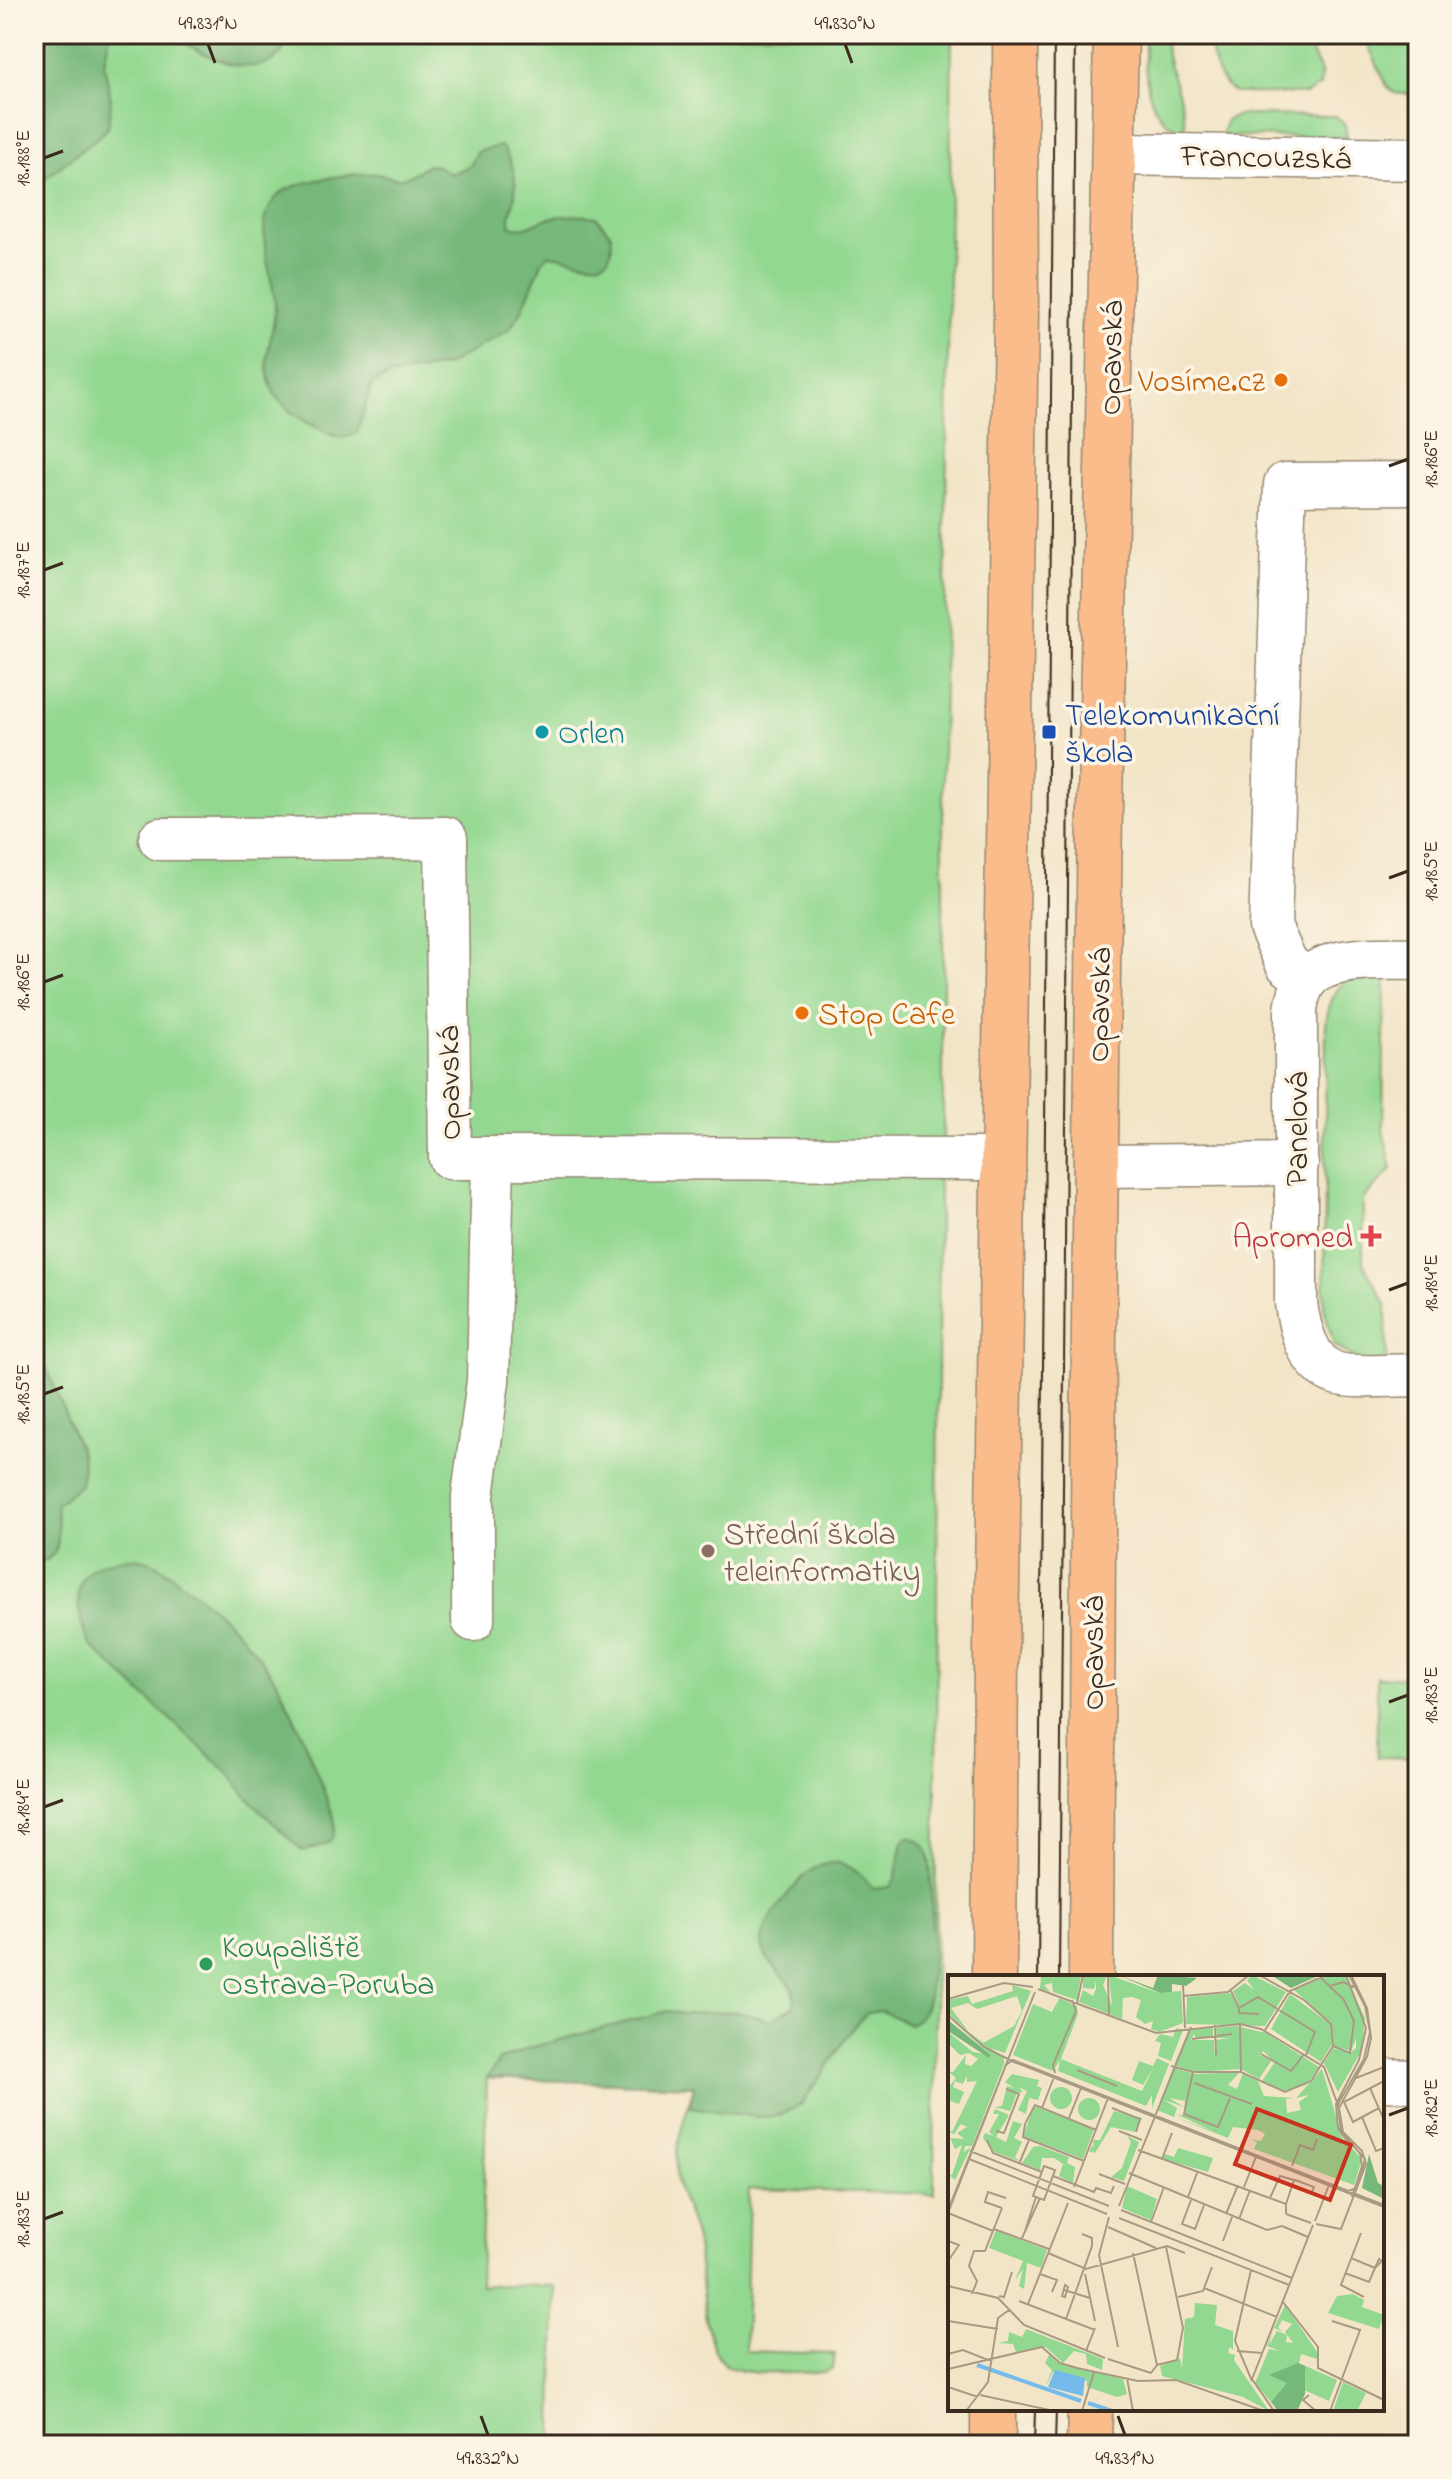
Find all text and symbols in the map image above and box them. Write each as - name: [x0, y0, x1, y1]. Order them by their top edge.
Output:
- text: 49.831°N: [178, 10, 238, 39]
- text: 49.830°N: [814, 10, 876, 39]
- text: 18.188°E: [10, 130, 39, 186]
- street label: Francouzská: [1179, 135, 1351, 184]
- street label: Opavská: [1089, 300, 1138, 416]
- place label: Vosíme.cz: [1137, 360, 1266, 407]
- marker: Vosíme.cz: [1272, 371, 1290, 389]
- text: 18.186°E: [1418, 430, 1447, 488]
- text: 18.187°E: [10, 541, 39, 599]
- place label: Telekomunikační škola: [1065, 694, 1280, 778]
- place label: Orlen: [558, 712, 624, 759]
- marker: Orlen: [533, 723, 551, 741]
- marker: Telekomunikační škola: [1040, 723, 1058, 741]
- text: 18.185°E: [1418, 841, 1447, 901]
- street label: Opavská: [1077, 947, 1126, 1063]
- text: 18.186°E: [10, 953, 39, 1011]
- place label: Stop Cafe: [818, 993, 956, 1040]
- marker: Stop Cafe: [793, 1004, 811, 1022]
- street label: Opavská: [427, 1025, 476, 1141]
- street label: Panelová: [1276, 1072, 1323, 1186]
- place label: Apromed: [1232, 1216, 1353, 1263]
- marker: Apromed: [1360, 1225, 1382, 1247]
- text: 18.184°E: [1418, 1254, 1447, 1312]
- text: 18.185°E: [10, 1364, 39, 1424]
- place label: Střední škola teleinformatiky: [724, 1513, 920, 1597]
- marker: Střední škola teleinformatiky: [699, 1542, 717, 1560]
- street label: Opavská: [1072, 1596, 1119, 1710]
- text: 18.183°E: [1418, 1666, 1447, 1724]
- text: 18.184°E: [10, 1778, 39, 1836]
- place label: Koupaliště Ostrava-Poruba: [222, 1926, 434, 2010]
- marker: Koupaliště Ostrava-Poruba: [197, 1955, 215, 1973]
- inset map: [948, 1975, 1384, 2411]
- text: 18.182°E: [1418, 2078, 1447, 2138]
- text: 18.183°E: [10, 2190, 39, 2248]
- text: 49.832°N: [457, 2445, 519, 2474]
- text: 49.831°N: [1095, 2445, 1155, 2474]

